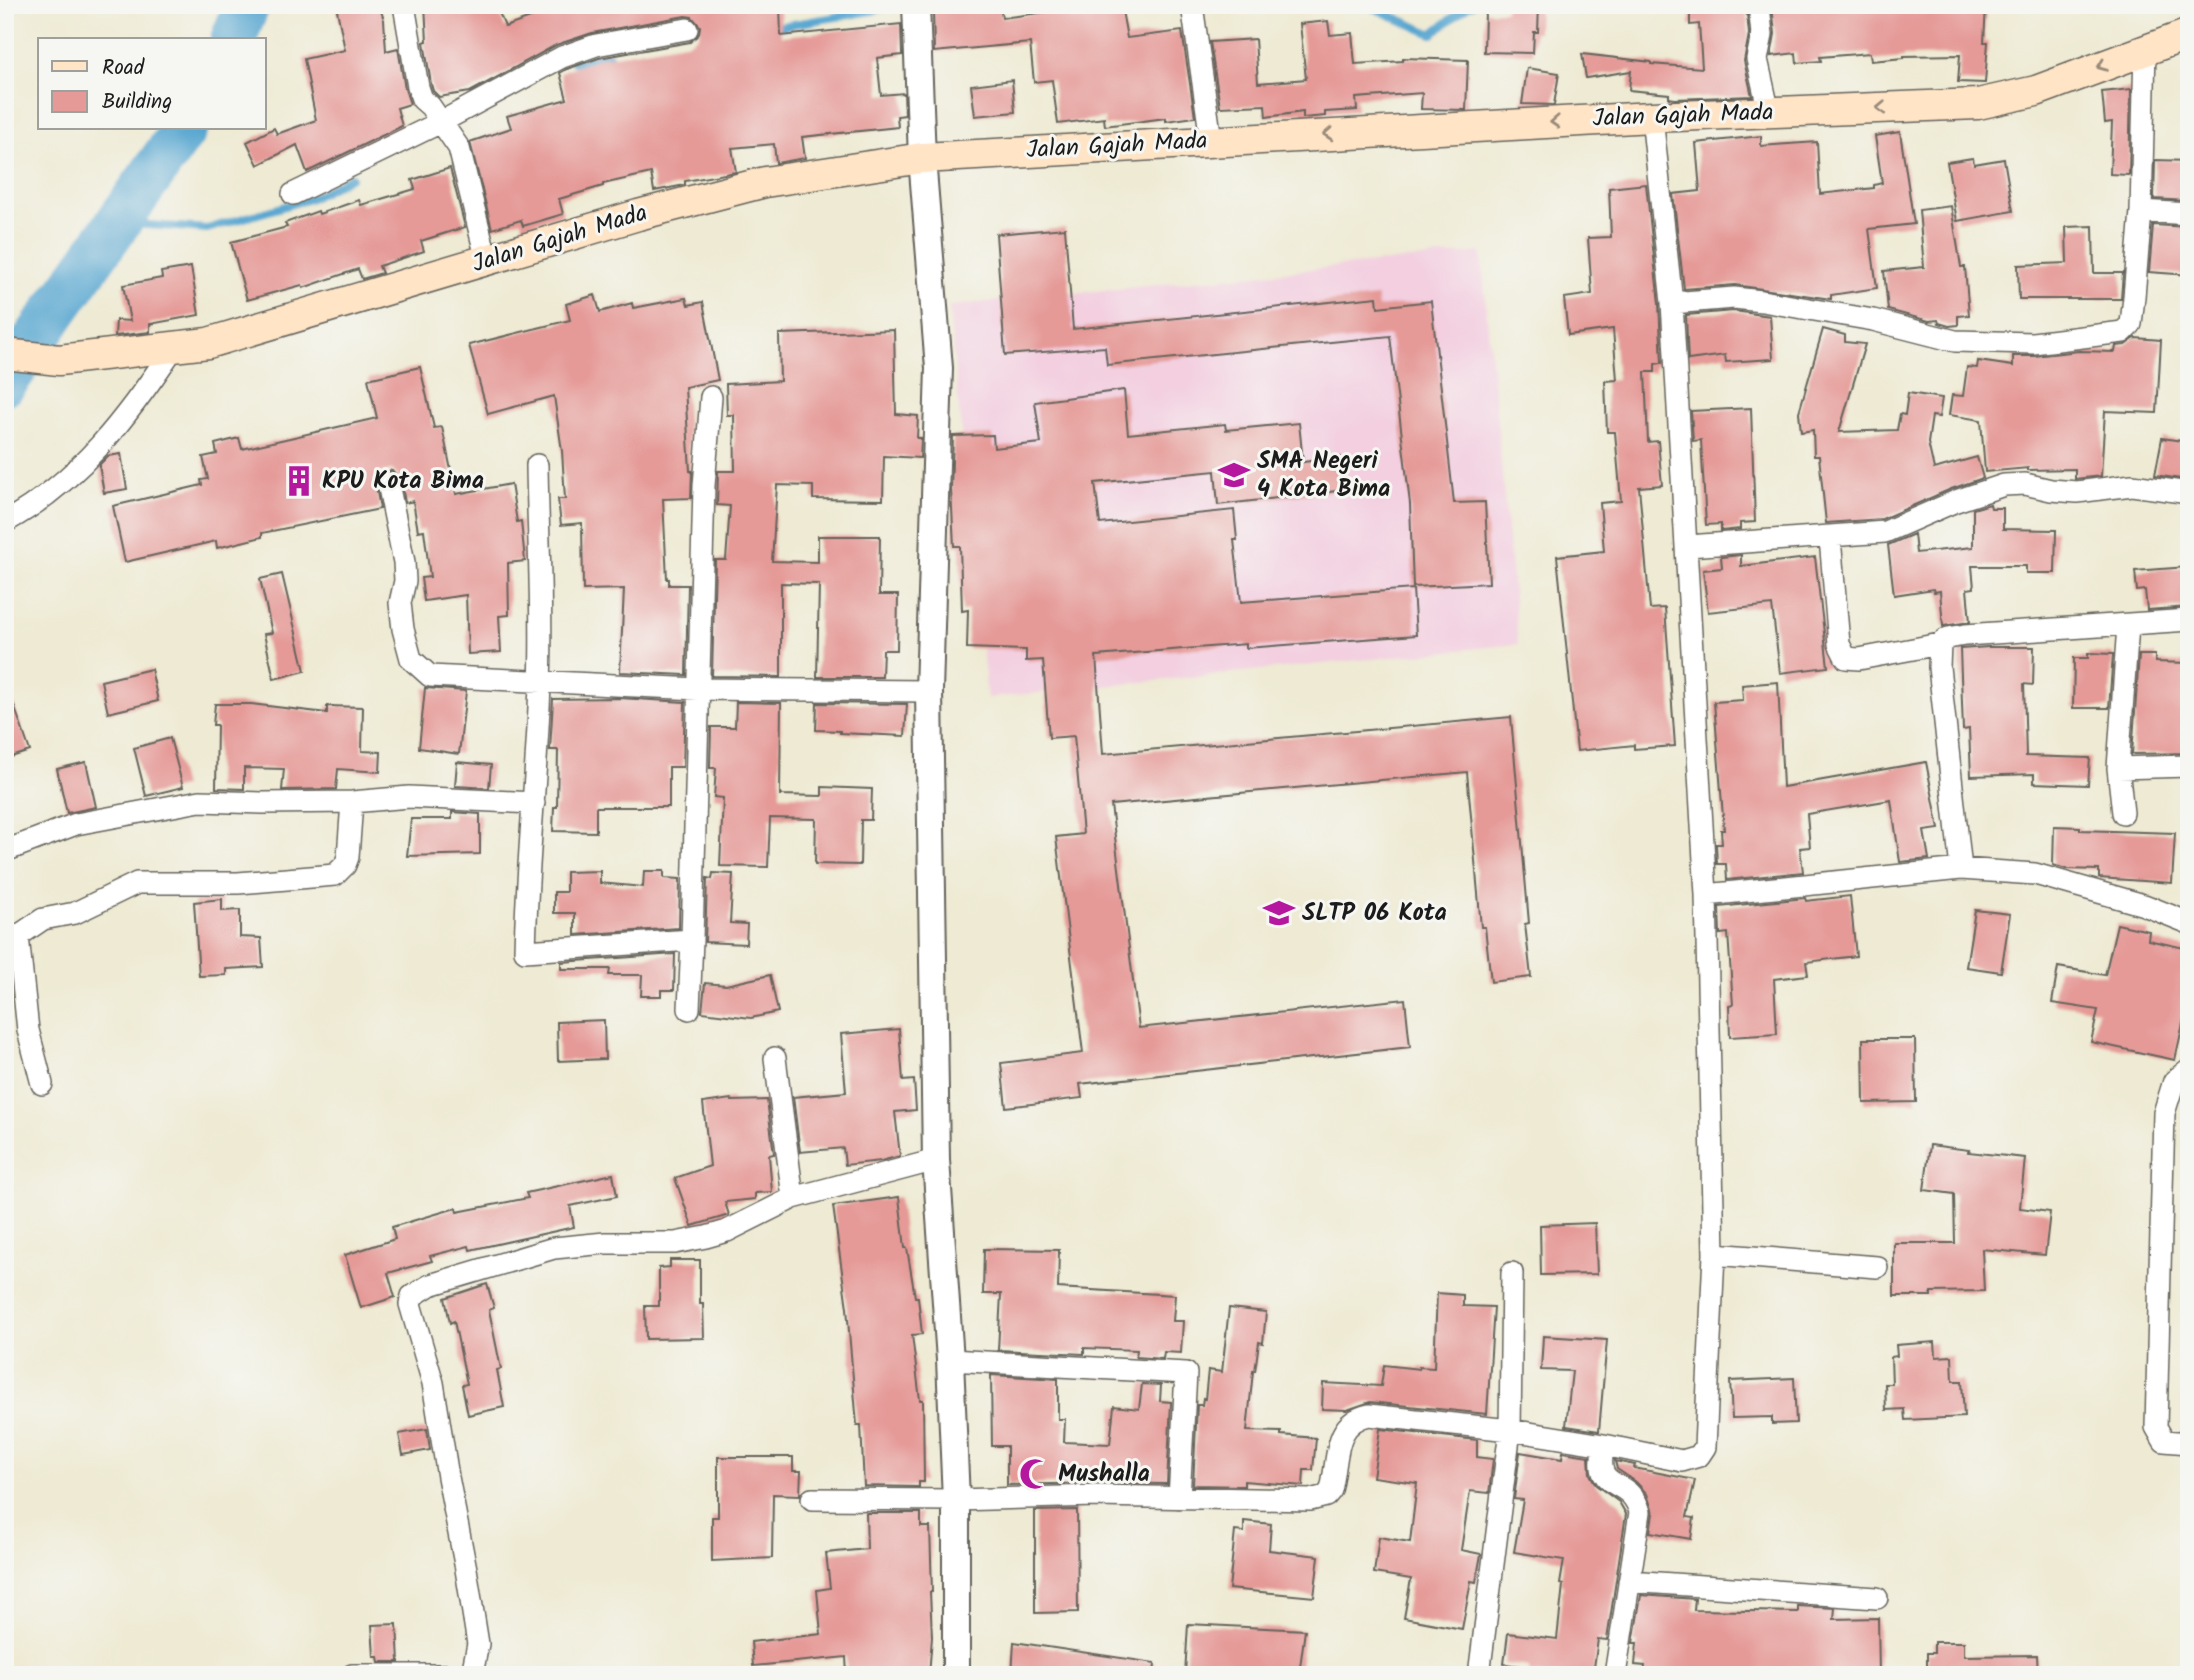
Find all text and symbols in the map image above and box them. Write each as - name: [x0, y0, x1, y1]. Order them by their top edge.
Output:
- legend: [38, 38, 266, 130]
- text: Road: [102, 52, 145, 85]
- one-way arrow: [2096, 57, 2108, 71]
- text: Building: [102, 86, 172, 119]
- street label: Jalan Gajah Mada: [1592, 93, 1774, 139]
- one-way arrow: [1875, 101, 1886, 116]
- one-way arrow: [1550, 114, 1561, 129]
- street label: Jalan Gajah Mada: [1025, 122, 1209, 170]
- one-way arrow: [1322, 126, 1333, 141]
- street label: Jalan Gajah Mada: [468, 194, 652, 284]
- place label: SMA Negeri 4 Kota Bima: [1257, 442, 1390, 509]
- school or university icon: SMA Negeri 4 Kota Bima: [1217, 458, 1251, 492]
- place label: KPU Kota Bima: [322, 462, 484, 501]
- building icon: KPU Kota Bima: [282, 464, 316, 498]
- place label: SLTP 06 Kota: [1302, 894, 1447, 933]
- school or university icon: SLTP 06 Kota: [1262, 896, 1296, 930]
- place label: Mushalla: [1058, 1455, 1150, 1494]
- mosque icon: Mushalla: [1018, 1457, 1052, 1491]

